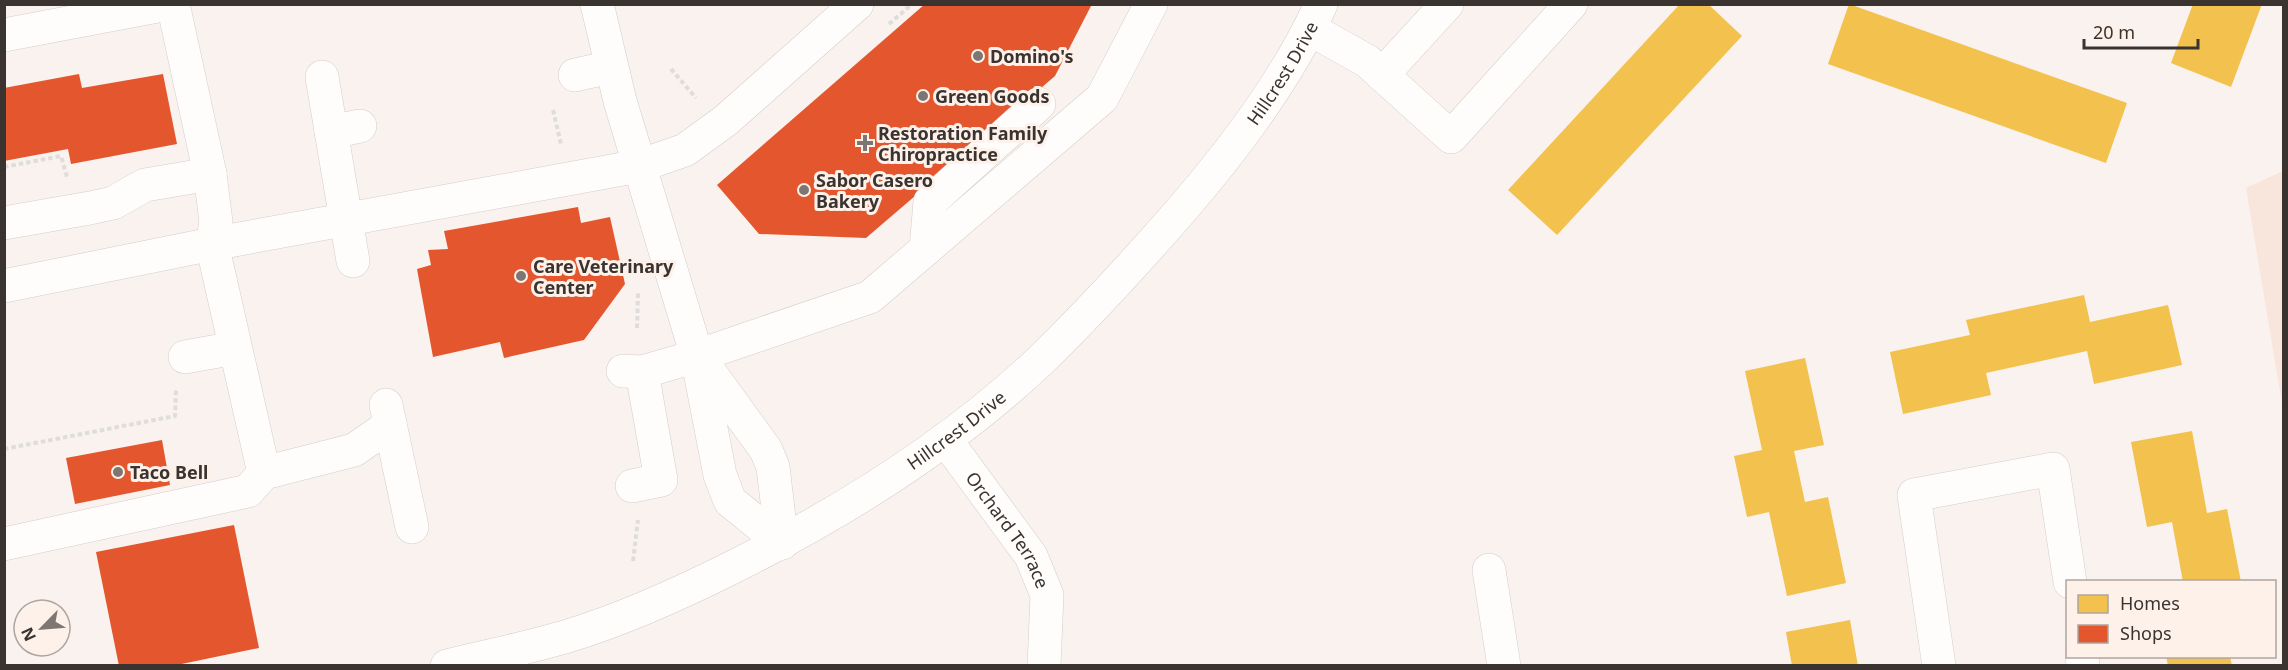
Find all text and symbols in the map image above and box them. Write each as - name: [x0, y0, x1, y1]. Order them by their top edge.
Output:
- scale bar: [2084, 12, 2198, 50]
- street label: Hillcrest Drive: [1241, 17, 1323, 130]
- text: 20 m: [2093, 20, 2135, 44]
- place label: Domino's: [990, 44, 1073, 68]
- marker: Domino's: [971, 49, 985, 63]
- place label: Green Goods: [935, 84, 1050, 108]
- marker: Green Goods: [916, 89, 930, 103]
- place label: Restoration Family Chiropractice: [878, 121, 1048, 166]
- marker: Restoration Family Chiropractice: [856, 134, 874, 152]
- place label: Sabor Casero Bakery: [816, 168, 933, 213]
- marker: Sabor Casero Bakery: [797, 183, 811, 197]
- place label: Care Veterinary Center: [533, 254, 674, 299]
- marker: Care Veterinary Center: [514, 269, 528, 283]
- street label: Hillcrest Drive: [902, 385, 1010, 475]
- place label: Taco Bell: [130, 460, 208, 484]
- marker: Taco Bell: [111, 465, 125, 479]
- street label: Orchard Terrace: [961, 466, 1055, 592]
- legend: [2066, 580, 2276, 658]
- text: Homes: [2120, 591, 2180, 615]
- north arrow: [12, 598, 72, 658]
- text: Shops: [2120, 621, 2172, 645]
- text: N: [16, 624, 41, 645]

